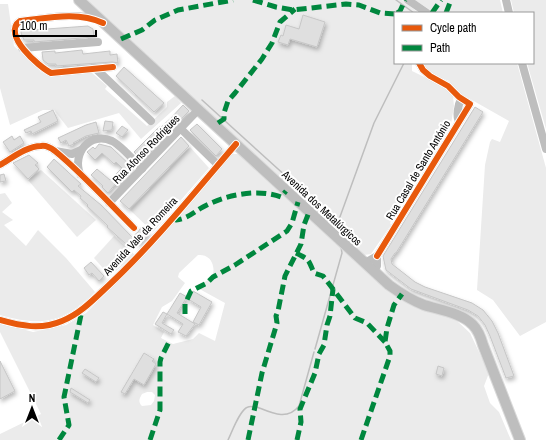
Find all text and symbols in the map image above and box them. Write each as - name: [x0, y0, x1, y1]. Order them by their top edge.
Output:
- scale bar: [14, 12, 96, 38]
- legend: [394, 12, 534, 64]
- text: 100 m: [20, 18, 47, 34]
- text: Cycle path: [430, 20, 477, 36]
- text: Path: [430, 40, 450, 56]
- street label: Rua Afonso Rodrigues: [109, 111, 183, 187]
- street label: Rua Casal de Santo António: [383, 118, 453, 222]
- street label: Avenida dos Metalúrgicos: [278, 167, 365, 249]
- street label: Avenida Vale da Romeira: [99, 194, 180, 279]
- north arrow: [12, 388, 52, 428]
- text: N: [29, 391, 35, 405]

